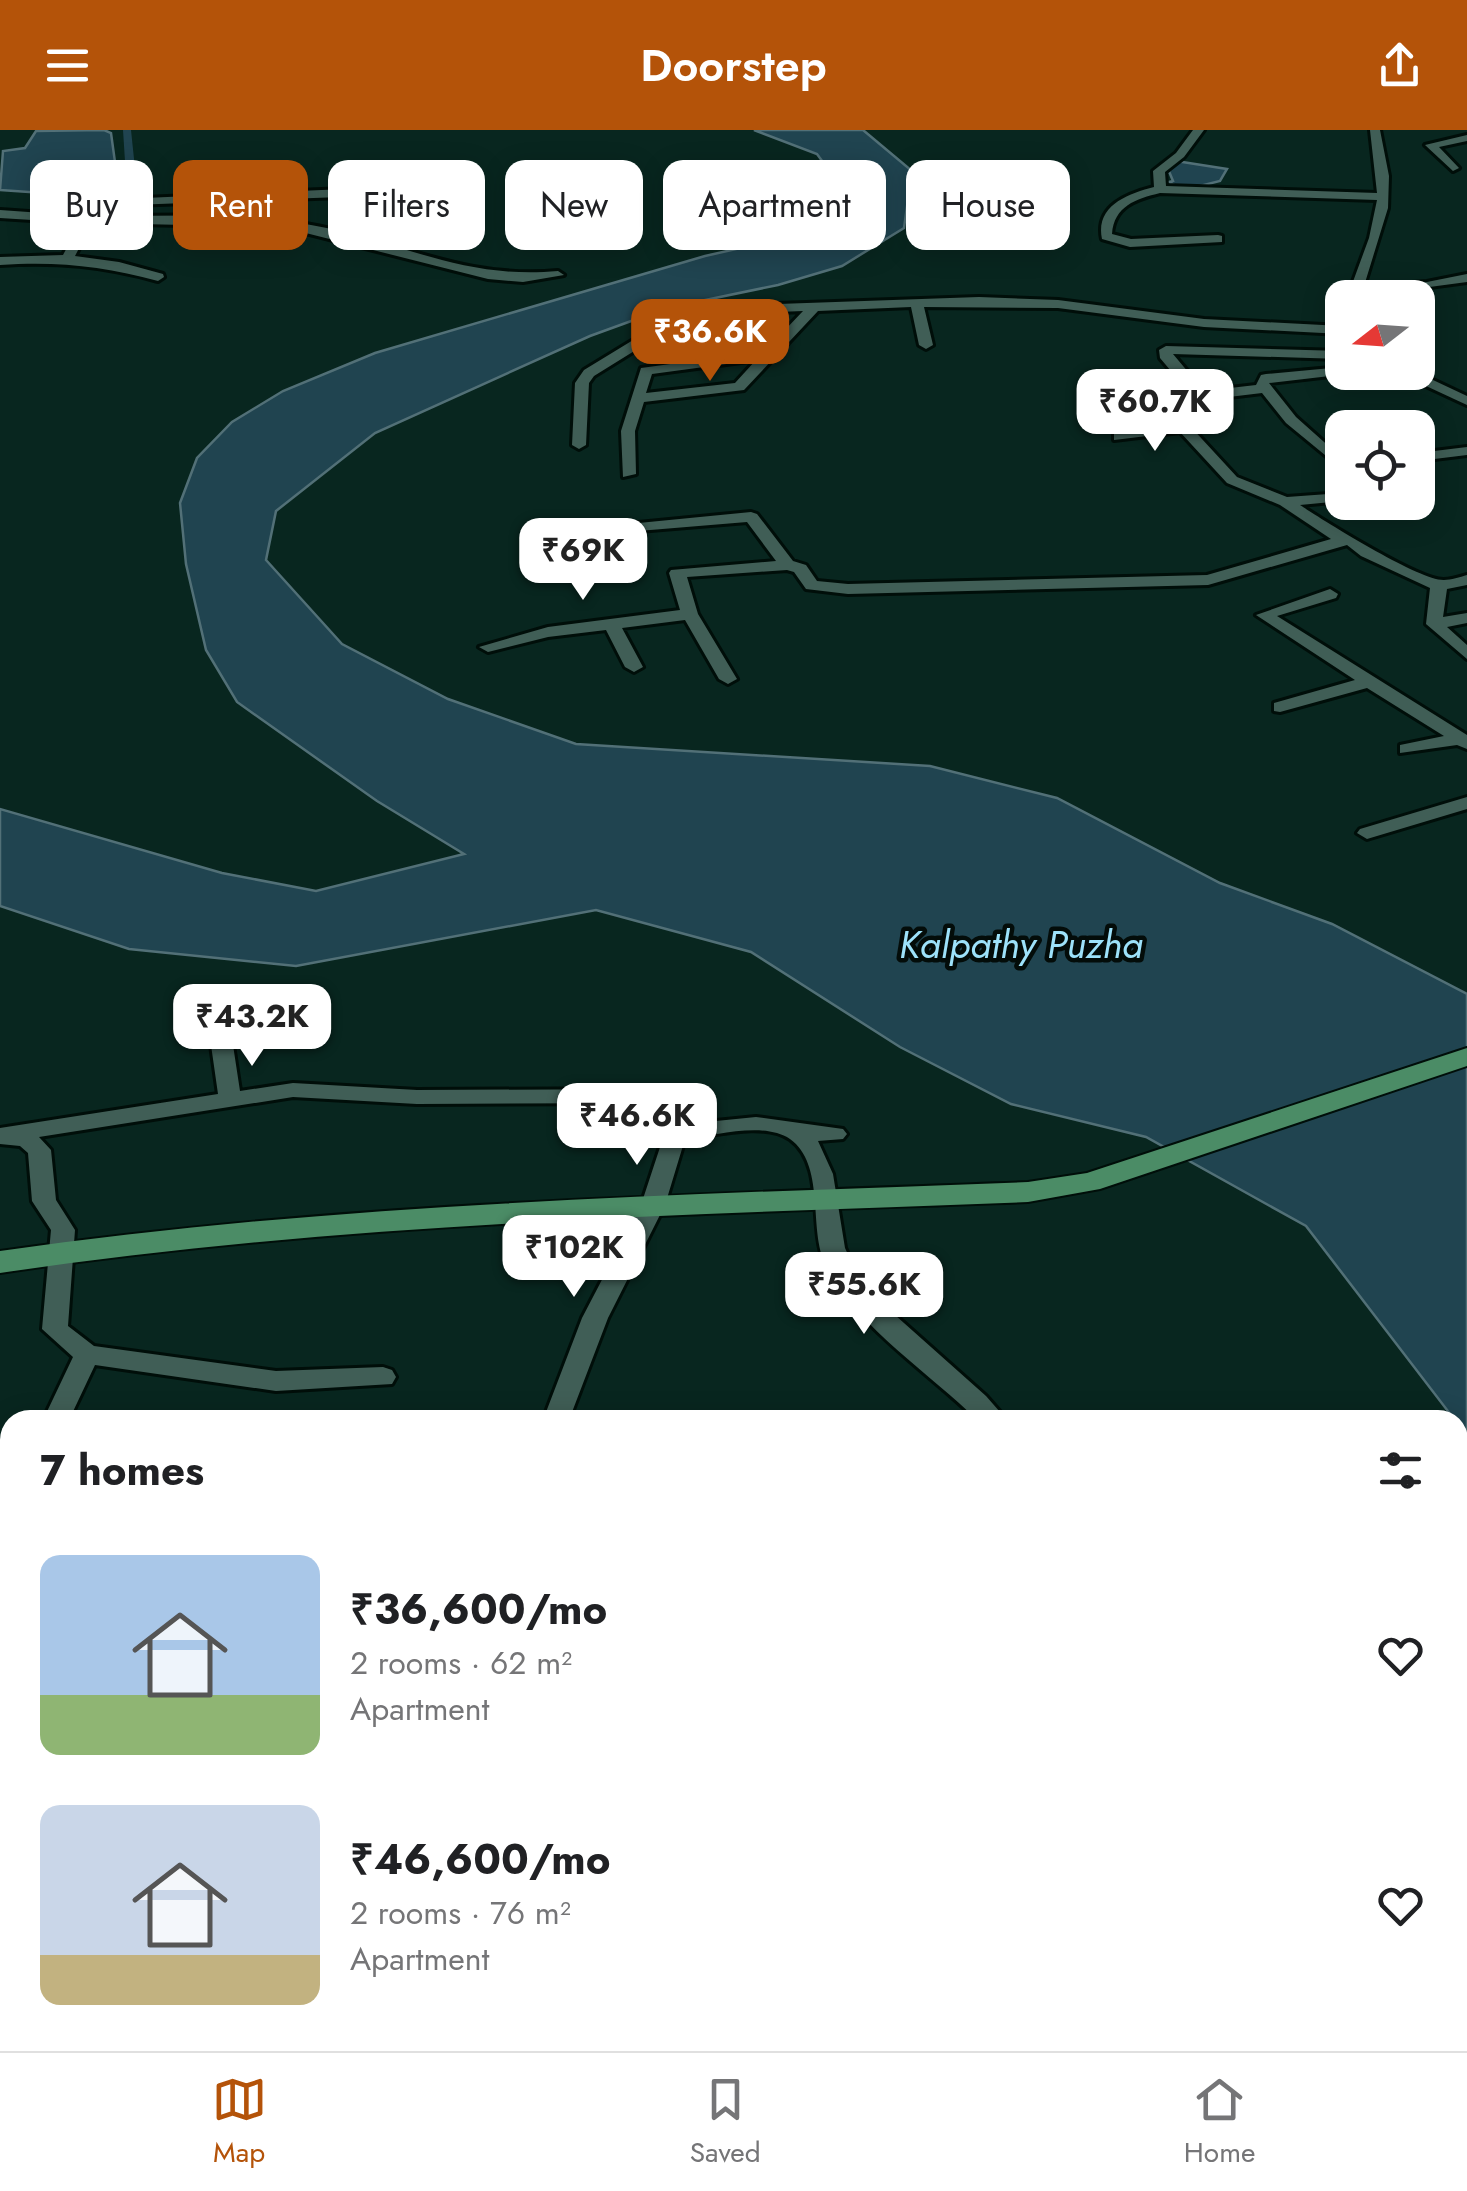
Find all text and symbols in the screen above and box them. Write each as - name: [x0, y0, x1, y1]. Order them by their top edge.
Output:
- text: Doorstep: [640, 33, 827, 98]
- icon: menu: [40, 38, 95, 93]
- icon: share: [1372, 38, 1427, 93]
- chip: Buy: [30, 160, 153, 250]
- chip: Rent: [173, 160, 308, 250]
- chip: Filters: [328, 160, 485, 250]
- chip: New: [505, 160, 643, 250]
- chip: Apartment: [663, 160, 886, 250]
- chip: House: [906, 160, 1070, 250]
- north arrow: [1325, 280, 1435, 390]
- map controls: [1325, 280, 1435, 520]
- pin: ₹36.6K: [629, 299, 791, 384]
- text: ₹36.6K: [653, 308, 767, 354]
- pin: ₹60.7K: [1074, 369, 1236, 454]
- text: ₹60.7K: [1099, 378, 1211, 424]
- button: locate: [1325, 410, 1435, 520]
- pin: ₹69K: [524, 518, 642, 603]
- text: ₹69K: [541, 527, 625, 573]
- water label: Kalpathy Puzha: [899, 917, 1143, 972]
- pin: ₹43.2K: [171, 984, 333, 1069]
- text: ₹43.2K: [195, 993, 309, 1039]
- pin: ₹46.6K: [556, 1083, 718, 1168]
- text: ₹46.6K: [579, 1092, 695, 1138]
- pin: ₹102K: [504, 1215, 644, 1300]
- text: ₹102K: [524, 1224, 624, 1270]
- pin: ₹55.6K: [783, 1252, 945, 1337]
- text: ₹55.6K: [807, 1261, 921, 1307]
- text: 7 homes: [40, 1440, 204, 1501]
- icon: filters: [1373, 1443, 1428, 1498]
- text: ₹36,600/mo: [350, 1579, 607, 1640]
- icon: home: [120, 1595, 240, 1715]
- icon: heart: [1373, 1628, 1428, 1683]
- text: 2 rooms · 62 m²: [350, 1640, 572, 1686]
- text: Apartment: [350, 1686, 489, 1732]
- text: ₹46,600/mo: [350, 1829, 611, 1890]
- icon: home: [120, 1845, 240, 1965]
- icon: heart: [1373, 1878, 1428, 1933]
- text: 2 rooms · 76 m²: [350, 1890, 571, 1936]
- text: Apartment: [350, 1936, 489, 1982]
- tab: Map: [212, 2072, 267, 2173]
- tab: Saved: [690, 2072, 761, 2173]
- tab: Home: [1184, 2072, 1255, 2173]

